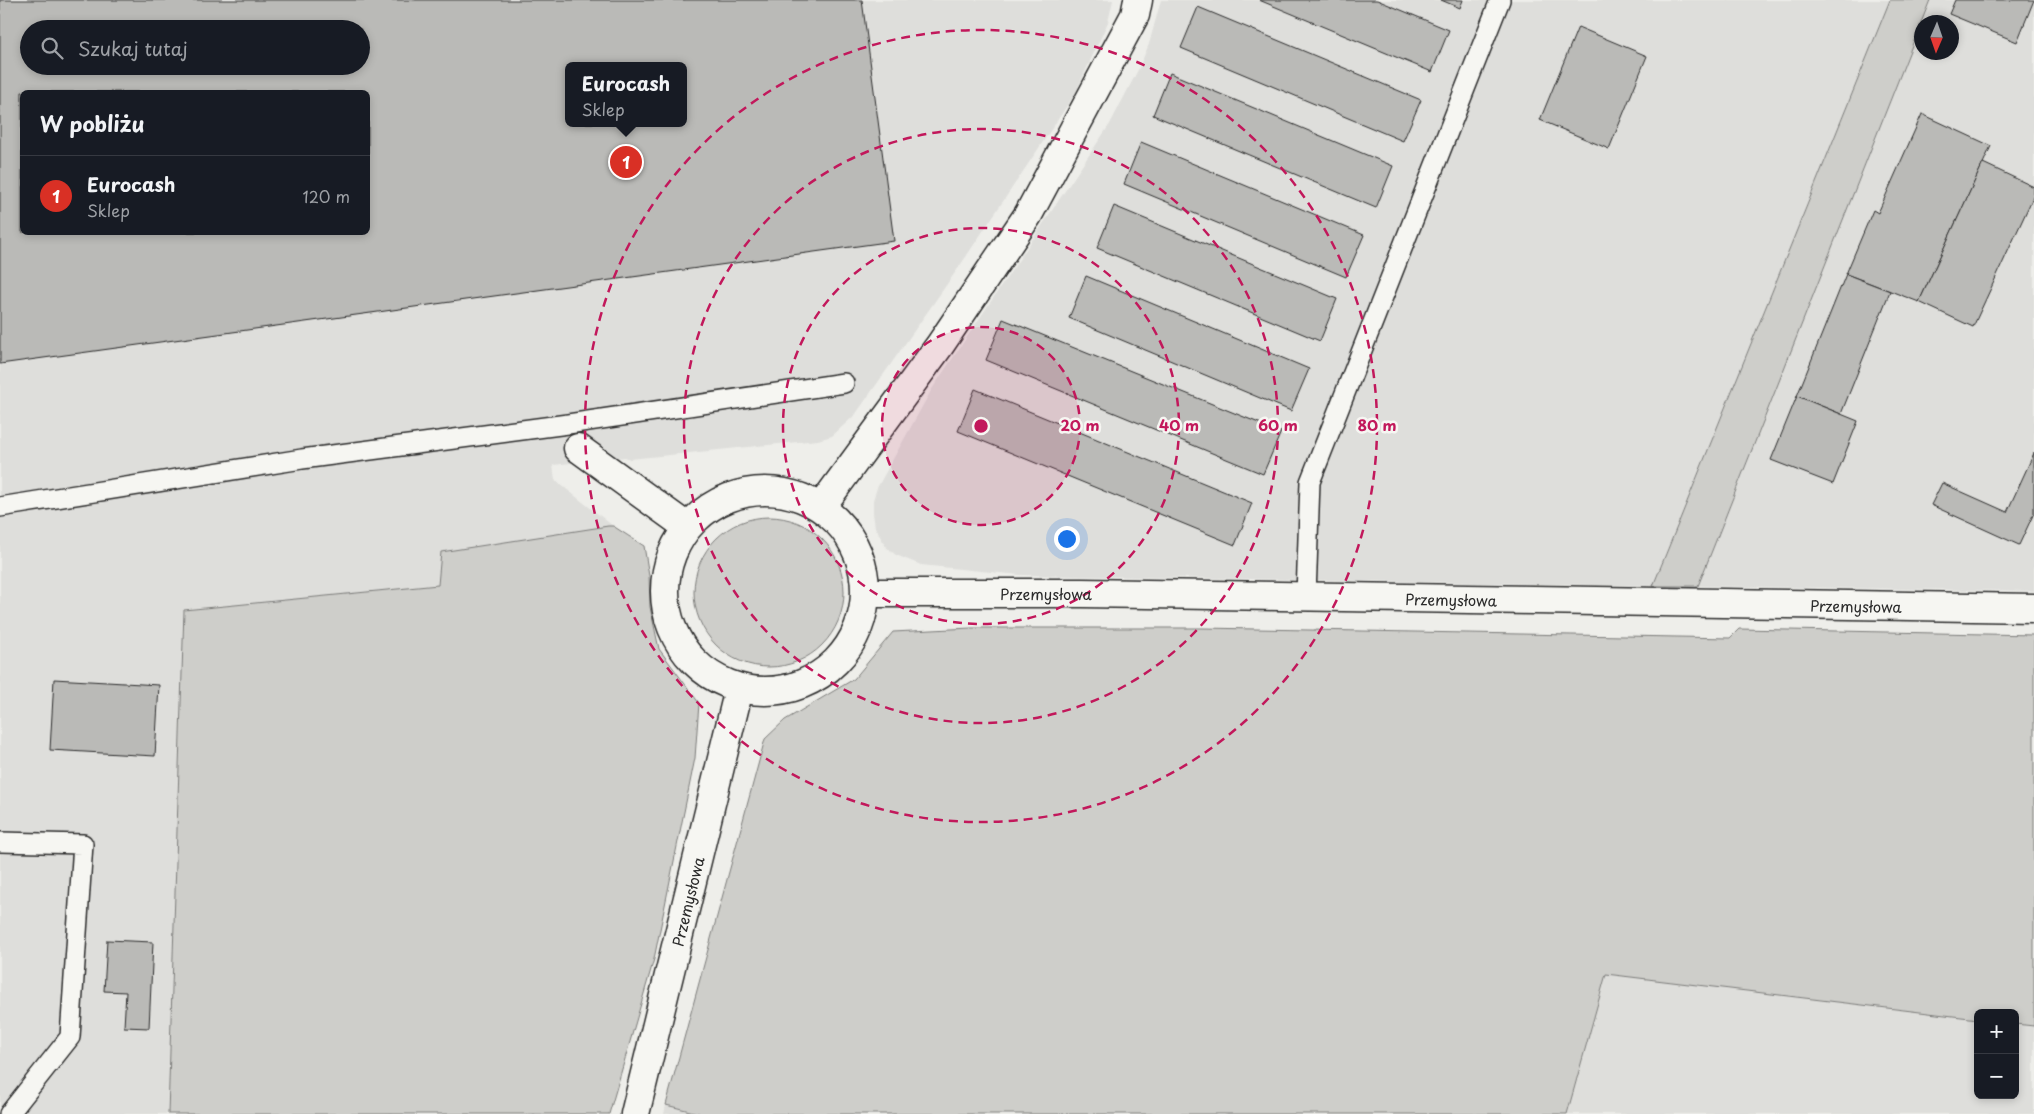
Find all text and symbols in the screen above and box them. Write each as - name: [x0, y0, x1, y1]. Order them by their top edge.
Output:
- north arrow: [1914, 15, 1959, 60]
- search box: [20, 20, 370, 75]
- icon: search: [38, 34, 66, 62]
- text: Szukaj tutaj: [78, 34, 188, 62]
- popup: [565, 62, 687, 127]
- text: Eurocash: [582, 69, 670, 97]
- text: Sklep: [582, 97, 625, 121]
- text: W pobliżu: [40, 107, 145, 139]
- pin: 1: [610, 143, 642, 181]
- text: Eurocash: [87, 170, 176, 198]
- text: 1: [52, 184, 60, 208]
- text: 120 m: [303, 184, 350, 208]
- text: Sklep: [87, 198, 130, 222]
- text: 20 m: [1061, 413, 1099, 436]
- text: 40 m: [1159, 413, 1199, 436]
- text: 60 m: [1258, 413, 1298, 436]
- text: 80 m: [1357, 413, 1397, 436]
- centre of rings: [972, 417, 990, 435]
- your location: [1054, 526, 1080, 552]
- street label: Przemysłowa: [1000, 582, 1093, 605]
- street label: Przemysłowa: [1405, 587, 1498, 611]
- street label: Przemysłowa: [1810, 593, 1903, 617]
- street label: Przemysłowa: [665, 853, 709, 949]
- map controls: [1974, 1009, 2019, 1099]
- button: +: [1974, 1009, 2019, 1054]
- button: −: [1974, 1054, 2019, 1099]

